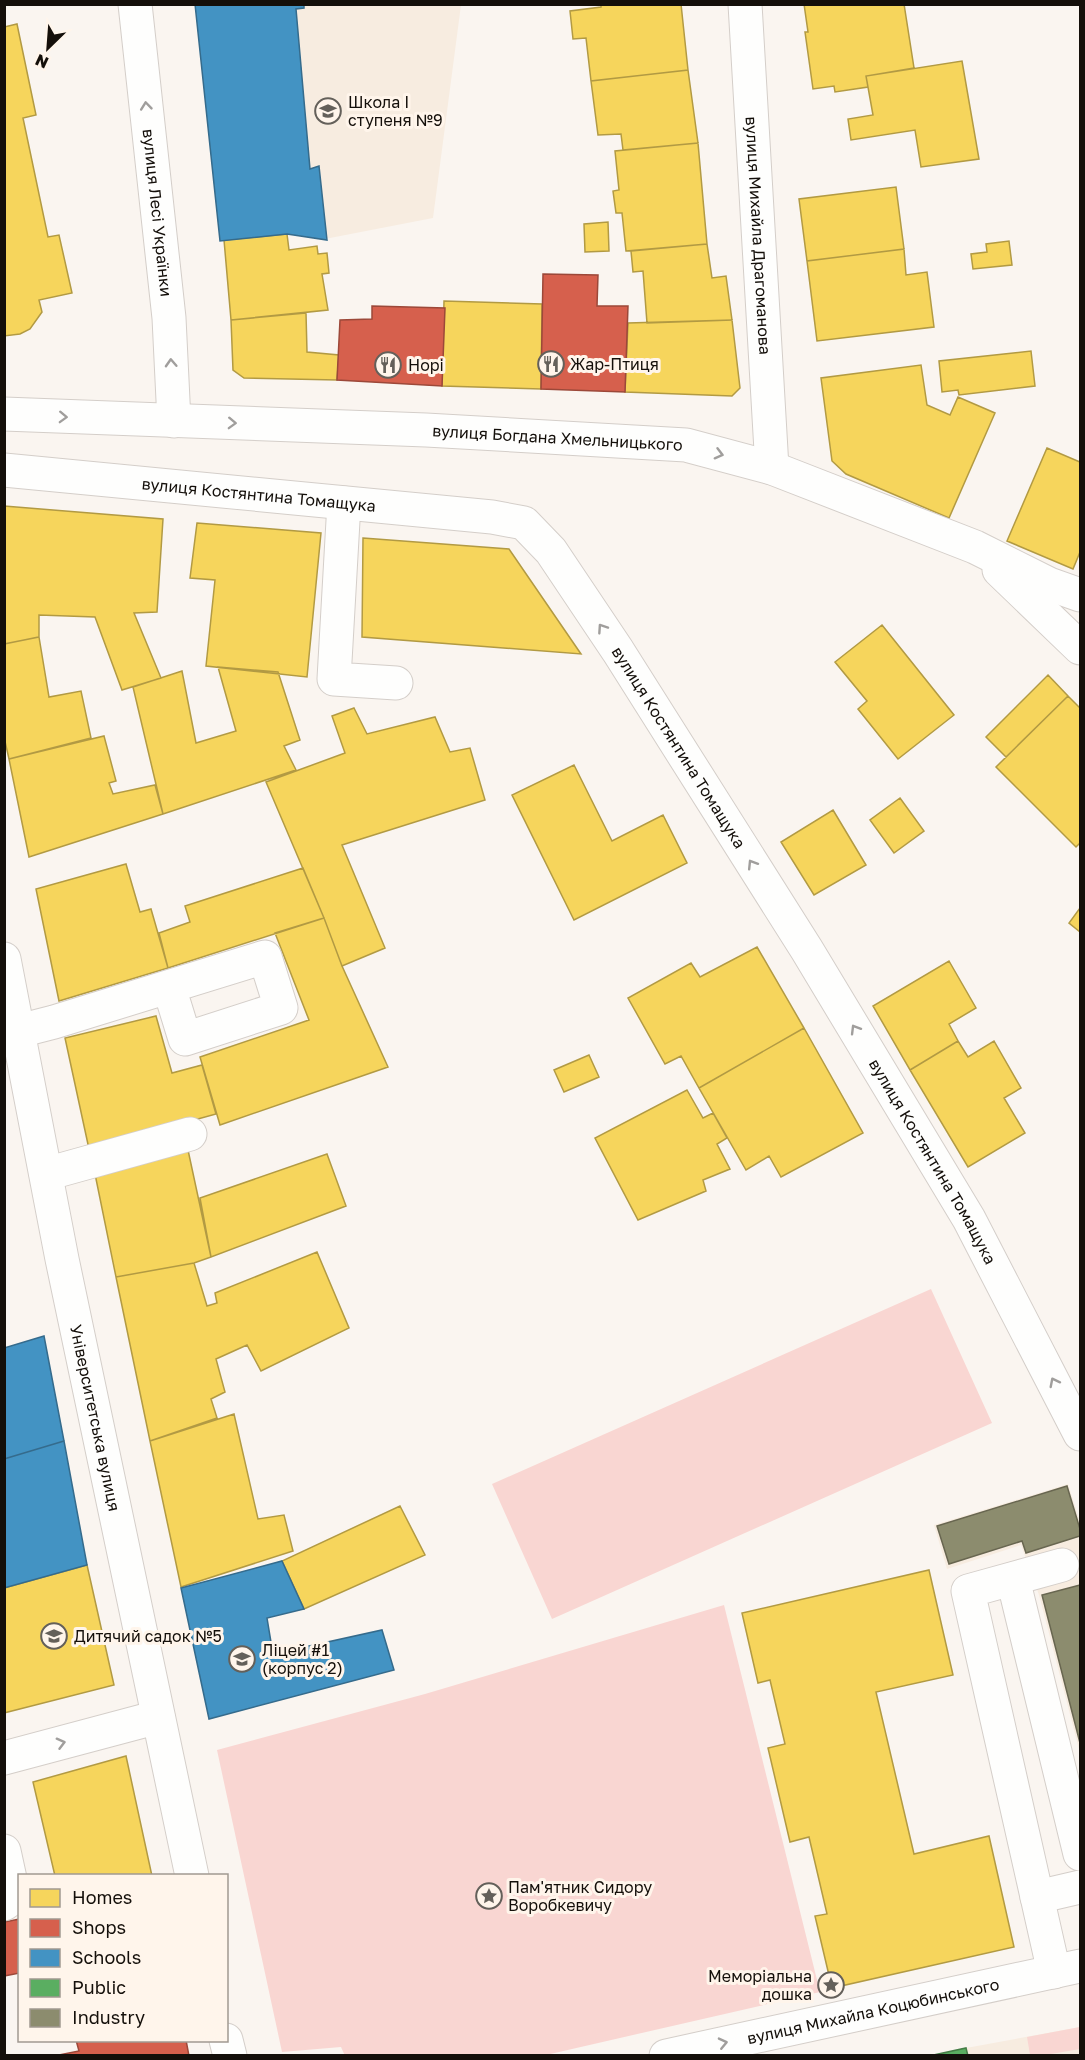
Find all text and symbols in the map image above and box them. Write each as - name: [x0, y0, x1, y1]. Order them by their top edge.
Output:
- north arrow: [18, 18, 78, 78]
- text: N: [32, 50, 51, 73]
- place label: Школа I ступеня №9: [348, 92, 443, 130]
- school or university icon: Школа I ступеня №9: [313, 96, 343, 126]
- one-way arrow: [140, 102, 153, 111]
- street label: вулиця Михайла Драгоманова: [742, 116, 775, 355]
- street label: вулиця Лесі Українки: [139, 128, 177, 298]
- restaurant icon: Жар-Птиця: [536, 349, 566, 379]
- restaurant icon: Норі: [373, 350, 403, 380]
- place label: Жар-Птиця: [570, 354, 659, 374]
- place label: Норі: [408, 355, 444, 375]
- one-way arrow: [165, 358, 177, 367]
- one-way arrow: [58, 410, 67, 423]
- one-way arrow: [228, 417, 237, 430]
- street label: вулиця Богдана Хмельницького: [432, 420, 683, 455]
- one-way arrow: [713, 447, 724, 459]
- street label: вулиця Костянтина Томащука: [141, 473, 377, 516]
- one-way arrow: [598, 624, 609, 635]
- street label: вулиця Костянтина Томащука: [608, 643, 750, 852]
- one-way arrow: [749, 859, 760, 870]
- one-way arrow: [851, 1025, 862, 1035]
- street label: вулиця Костянтина Томащука: [865, 1055, 1001, 1268]
- street label: Університетська вулиця: [66, 1323, 125, 1513]
- one-way arrow: [1049, 1377, 1061, 1388]
- school or university icon: Дитячий садок №5: [39, 1621, 69, 1651]
- place label: Дитячий садок №5: [74, 1626, 222, 1646]
- place label: Ліцей #1 (корпус 2): [262, 1640, 343, 1678]
- school or university icon: Ліцей #1 (корпус 2): [227, 1644, 257, 1674]
- one-way arrow: [56, 1737, 66, 1750]
- legend: [18, 1874, 228, 2042]
- place label: Пам'ятник Сидору Воробкевичу: [508, 1877, 652, 1915]
- place icon: Пам'ятник Сидору Воробкевичу: [474, 1881, 504, 1911]
- text: Homes: [72, 1886, 132, 1908]
- text: Shops: [72, 1916, 126, 1938]
- text: Schools: [72, 1946, 141, 1968]
- place label: Меморіальна дошка: [708, 1966, 812, 2004]
- place icon: Меморіальна дошка: [816, 1970, 846, 2000]
- street label: вулиця Михайла Коцюбинського: [745, 1974, 1001, 2048]
- text: Public: [72, 1976, 126, 1998]
- text: Industry: [72, 2006, 145, 2028]
- one-way arrow: [718, 2037, 728, 2050]

